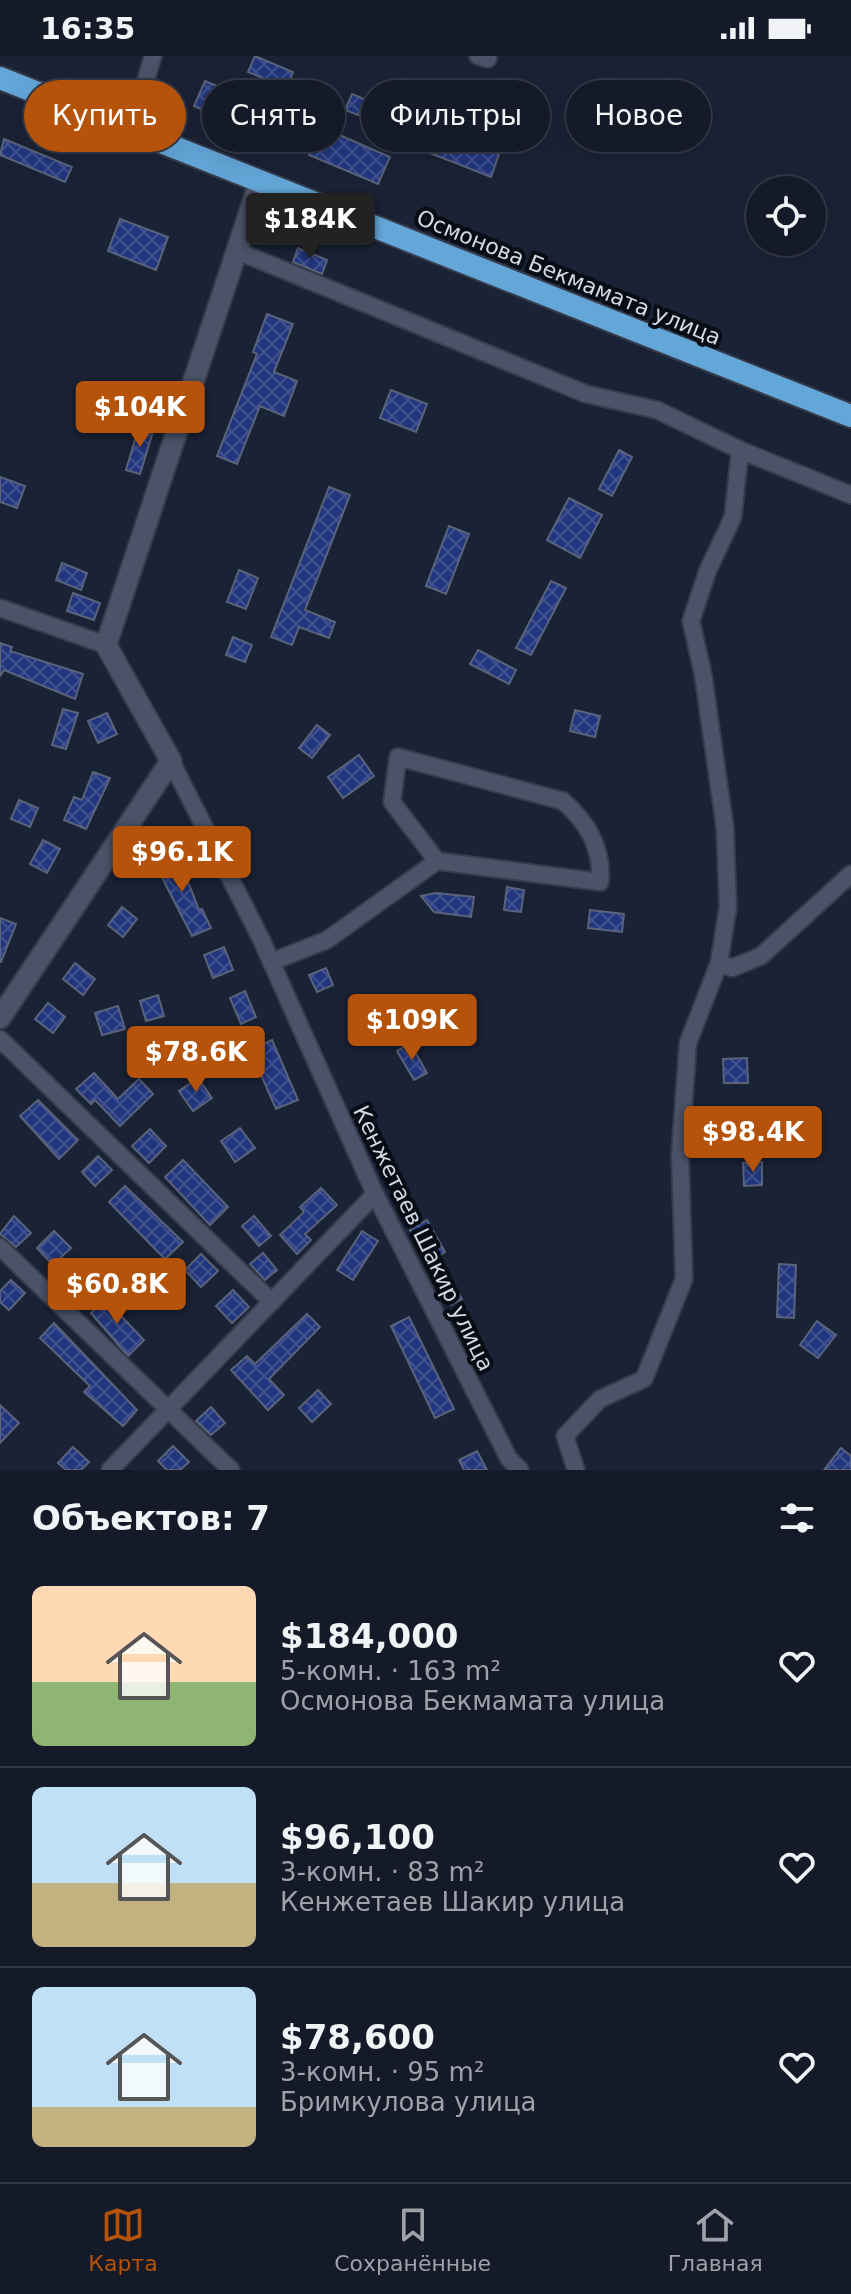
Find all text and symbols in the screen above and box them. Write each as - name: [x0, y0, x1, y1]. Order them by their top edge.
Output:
- text: 16:35: [40, 11, 136, 46]
- chip: Купить: [24, 80, 186, 152]
- chip: Снять: [202, 80, 345, 152]
- chip: Фильтры: [361, 80, 550, 152]
- chip: Новое: [566, 80, 711, 152]
- map controls: [746, 176, 826, 256]
- button: locate: [746, 176, 826, 256]
- pin: $184K: [254, 193, 366, 261]
- text: $184K: [264, 204, 356, 234]
- street label: Осмонова Бекмамата улица: [413, 205, 725, 350]
- pin: $104K: [84, 381, 196, 449]
- text: $104K: [94, 392, 186, 422]
- pin: $96.1K: [117, 826, 247, 894]
- text: $96.1K: [131, 837, 233, 867]
- pin: $109K: [356, 994, 468, 1062]
- text: $109K: [366, 1005, 458, 1035]
- pin: $78.6K: [131, 1026, 261, 1094]
- text: $78.6K: [145, 1037, 247, 1067]
- street label: Кенжетаев Шакир улица: [348, 1101, 499, 1375]
- pin: $98.4K: [688, 1106, 818, 1174]
- text: $98.4K: [702, 1117, 804, 1147]
- pin: $60.8K: [52, 1258, 182, 1326]
- text: $60.8K: [66, 1269, 168, 1299]
- icon: filters: [775, 1496, 819, 1540]
- text: Объектов: 7: [32, 1498, 270, 1538]
- text: $184,000: [280, 1616, 459, 1656]
- icon: home: [96, 1618, 192, 1714]
- icon: heart: [775, 1644, 819, 1688]
- text: 5-комн. · 163 m²: [280, 1656, 501, 1686]
- text: Осмонова Бекмамата улица: [280, 1686, 665, 1716]
- text: $96,100: [280, 1817, 435, 1857]
- icon: home: [96, 1819, 192, 1915]
- icon: heart: [775, 1845, 819, 1889]
- text: 3-комн. · 83 m²: [280, 1857, 484, 1887]
- text: Кенжетаев Шакир улица: [280, 1887, 625, 1917]
- text: $78,600: [280, 2017, 435, 2057]
- icon: home: [96, 2019, 192, 2115]
- icon: heart: [775, 2045, 819, 2089]
- text: 3-комн. · 95 m²: [280, 2057, 484, 2087]
- text: Бримкулова улица: [280, 2087, 537, 2117]
- tab: Карта: [88, 2203, 158, 2276]
- tab: Сохранённые: [334, 2203, 491, 2276]
- tab: Главная: [668, 2203, 763, 2276]

